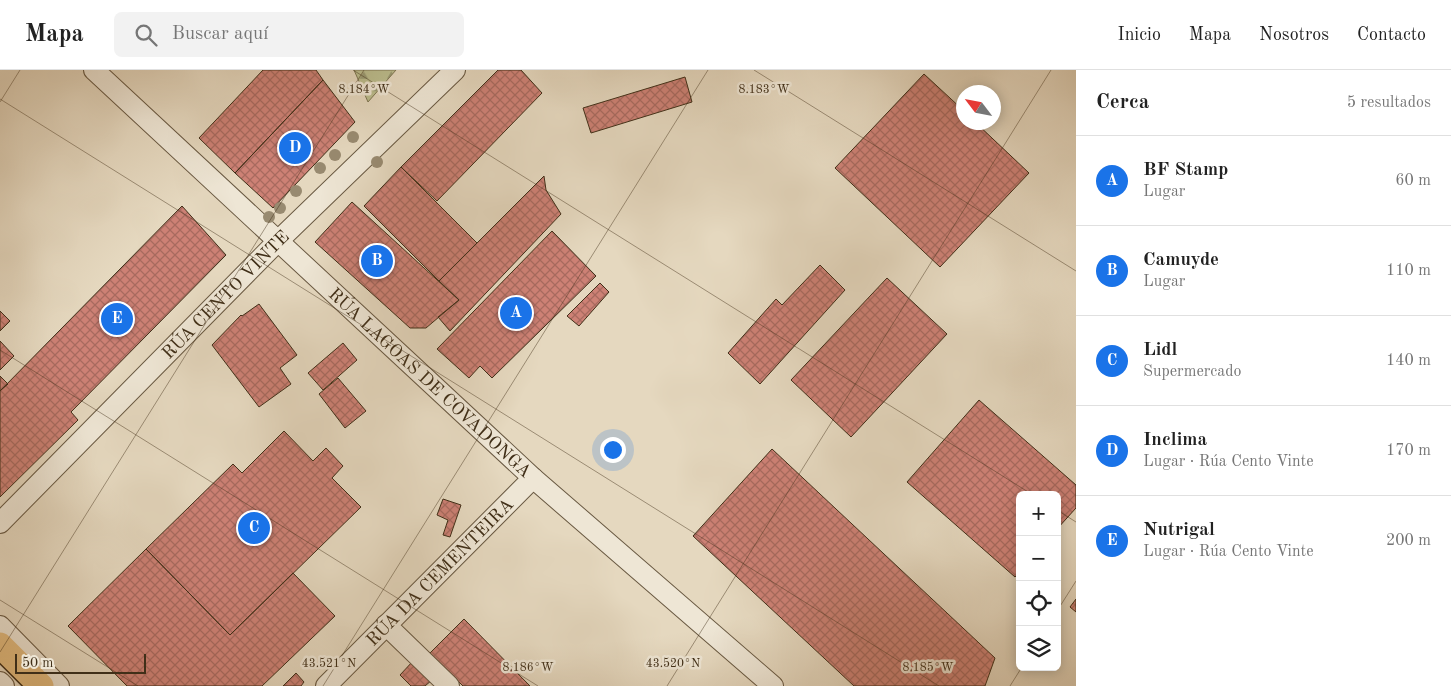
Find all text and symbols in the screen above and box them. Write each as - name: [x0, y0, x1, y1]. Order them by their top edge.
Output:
- search box: [114, 12, 464, 57]
- icon: search: [132, 21, 160, 49]
- text: Mapa: [25, 23, 84, 47]
- text: Buscar aquí: [172, 25, 268, 44]
- text: Inicio: [1118, 26, 1161, 44]
- text: Mapa: [1189, 26, 1231, 44]
- text: Nosotros: [1259, 26, 1329, 44]
- text: Contacto: [1357, 26, 1426, 44]
- text: 8.184°W: [339, 84, 390, 96]
- text: 8.183°W: [739, 84, 790, 96]
- north arrow: [956, 85, 1001, 130]
- text: Cerca: [1096, 92, 1149, 113]
- text: 5 resultados: [1347, 95, 1431, 111]
- pin: D: [279, 129, 311, 167]
- text: BF Stamp: [1143, 161, 1228, 180]
- text: A: [1106, 173, 1118, 189]
- text: 60 m: [1395, 173, 1431, 189]
- text: Lugar: [1143, 184, 1185, 200]
- street label: RÚA CENTO VINTE: [159, 227, 293, 363]
- pin: B: [361, 242, 393, 280]
- text: Camuyde: [1143, 251, 1219, 270]
- text: B: [1106, 263, 1118, 279]
- text: 110 m: [1386, 263, 1431, 279]
- text: Lugar: [1143, 274, 1185, 290]
- street label: RÚA LAGOAS DE COVADONGA: [324, 282, 536, 482]
- pin: A: [500, 294, 532, 332]
- pin: E: [101, 300, 133, 338]
- text: Lidl: [1143, 341, 1177, 360]
- text: C: [1107, 353, 1117, 369]
- text: 140 m: [1386, 353, 1431, 369]
- text: Supermercado: [1143, 364, 1241, 380]
- text: Inclima: [1143, 431, 1207, 450]
- your location: [600, 437, 626, 463]
- text: D: [1106, 443, 1118, 459]
- text: 170 m: [1386, 443, 1431, 459]
- text: Lugar · Rúa Cento Vinte: [1143, 454, 1314, 470]
- map controls: [1016, 491, 1061, 671]
- button: +: [1016, 491, 1061, 536]
- street label: RÚA DA CEMENTEIRA: [363, 495, 517, 650]
- pin: C: [238, 509, 270, 547]
- text: Nutrigal: [1143, 521, 1215, 540]
- text: E: [1106, 533, 1118, 549]
- text: 200 m: [1386, 533, 1431, 549]
- button: −: [1016, 536, 1061, 581]
- text: Lugar · Rúa Cento Vinte: [1143, 544, 1314, 560]
- button: locate: [1016, 581, 1061, 626]
- button: layers: [1016, 626, 1061, 671]
- scale bar: [15, 651, 146, 674]
- text: 50 m: [22, 656, 53, 670]
- text: 43.521°N: [302, 657, 356, 670]
- text: 43.520°N: [646, 657, 700, 670]
- text: 8.185°W: [903, 661, 954, 674]
- text: 8.186°W: [503, 662, 554, 674]

